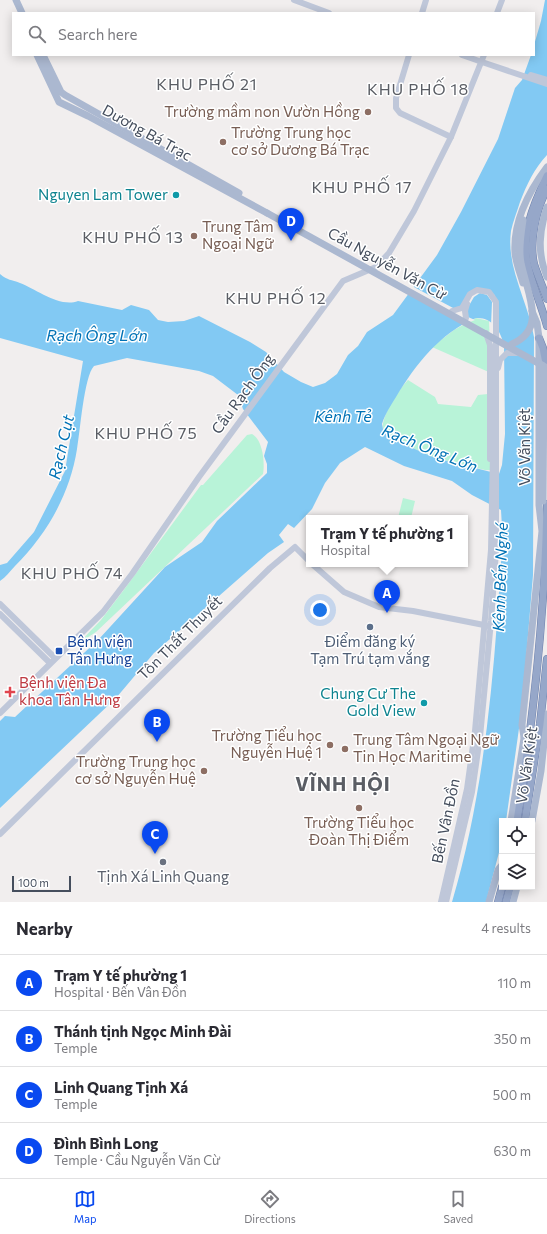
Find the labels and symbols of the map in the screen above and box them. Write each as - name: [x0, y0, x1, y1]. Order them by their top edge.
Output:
- district label: KHU PHỐ 21: [156, 72, 258, 93]
- district label: KHU PHỐ 18: [367, 77, 469, 98]
- street label: Dương Bá Trạc: [100, 100, 195, 164]
- place label: Trường mầm non Vườn Hồng: [164, 102, 360, 120]
- marker: Trường mầm non Vườn Hồng: [363, 107, 373, 117]
- place label: Trường Trung học cơ sở Dương Bá Trạc: [231, 123, 369, 158]
- marker: Trường Trung học cơ sở Dương Bá Trạc: [218, 137, 228, 147]
- district label: KHU PHỐ 17: [312, 175, 412, 196]
- place label: Nguyen Lam Tower: [38, 185, 168, 203]
- marker: Nguyen Lam Tower: [171, 190, 181, 200]
- pin: D: [278, 208, 304, 241]
- place label: Trung Tâm Ngoại Ngữ: [202, 217, 274, 252]
- street label: Cầu Nguyễn Văn Cừ: [325, 223, 450, 303]
- district label: KHU PHỐ 13: [82, 225, 184, 246]
- marker: Trung Tâm Ngoại Ngữ: [189, 231, 199, 241]
- district label: KHU PHỐ 12: [225, 286, 327, 307]
- water label: Rạch Ông Lớn: [46, 325, 148, 344]
- street label: Cầu Rạch Ông: [206, 349, 277, 437]
- water label: Kênh Tẻ: [314, 406, 372, 425]
- street label: Võ Văn Kiệt: [515, 408, 533, 486]
- water label: Rạch Cụt: [44, 412, 77, 481]
- water label: Rạch Ông Lớn: [380, 420, 481, 475]
- district label: KHU PHỐ 75: [94, 421, 198, 442]
- water label: Kênh Bến Nghé: [488, 522, 511, 632]
- district label: KHU PHỐ 74: [21, 561, 123, 582]
- pin: A: [374, 580, 400, 613]
- street label: Tôn Thất Thuyết: [133, 591, 225, 683]
- your location: [310, 600, 330, 620]
- marker: Điểm đăng ký Tạm Trú tạm vắng: [365, 622, 375, 632]
- place label: Bệnh viện Tân Hưng: [67, 632, 133, 667]
- place label: Điểm đăng ký Tạm Trú tạm vắng: [310, 632, 430, 667]
- marker: Bệnh viện Tân Hưng: [54, 646, 64, 656]
- place label: Bệnh viện Đa khoa Tân Hưng: [19, 673, 121, 708]
- place label: Chung Cư The Gold View: [320, 684, 416, 719]
- marker: Bệnh viện Đa khoa Tân Hưng: [4, 686, 16, 698]
- marker: Chung Cư The Gold View: [419, 698, 429, 708]
- pin: B: [144, 709, 170, 742]
- street label: Võ Văn Kiệt: [512, 725, 540, 805]
- place label: Trường Tiểu học Nguyễn Huệ 1: [211, 726, 322, 761]
- place label: Trung Tâm Ngoại Ngữ Tin Học Maritime: [353, 730, 500, 765]
- marker: Trường Tiểu học Nguyễn Huệ 1: [325, 740, 335, 750]
- marker: Trung Tâm Ngoại Ngữ Tin Học Maritime: [340, 744, 350, 754]
- place label: Trường Trung học cơ sở Nguyễn Huệ: [75, 752, 196, 787]
- marker: Trường Trung học cơ sở Nguyễn Huệ: [199, 766, 209, 776]
- district label: VĨNH HỘI: [295, 772, 391, 796]
- street label: Bến Vân Đồn: [427, 777, 463, 865]
- marker: Trường Tiểu học Đoàn Thị Điểm: [354, 803, 364, 813]
- place label: Trường Tiểu học Đoàn Thị Điểm: [304, 813, 414, 848]
- pin: C: [142, 821, 168, 854]
- marker: Tịnh Xá Linh Quang: [158, 857, 168, 867]
- place label: Tịnh Xá Linh Quang: [97, 867, 229, 885]
- scale bar: [12, 874, 71, 893]

